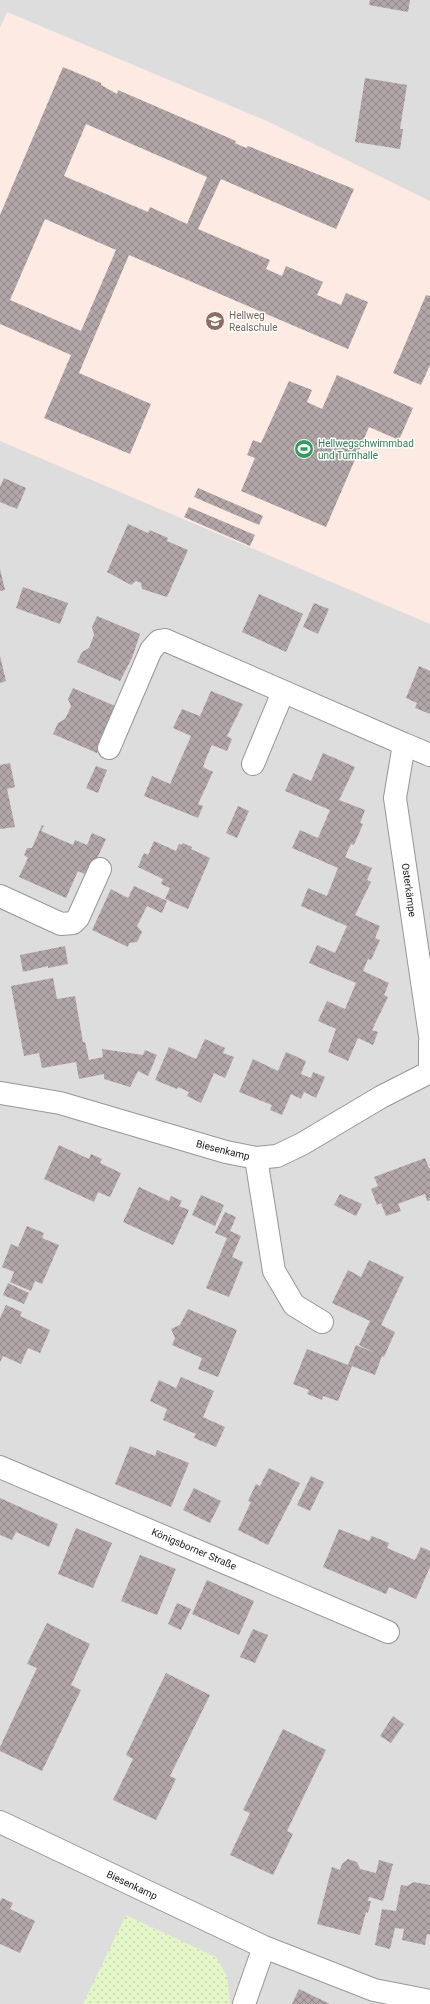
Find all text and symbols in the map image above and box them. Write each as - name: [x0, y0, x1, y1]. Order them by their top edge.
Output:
- school or university icon: Hellweg Realschule: [204, 310, 226, 332]
- place label: Hellweg Realschule: [229, 310, 278, 333]
- sports icon: Hellwegschwimmbad und Turnhalle: [293, 438, 315, 460]
- place label: Hellwegschwimmbad und Turnhalle: [318, 438, 414, 461]
- street label: Osterkämpe: [400, 862, 418, 918]
- street label: Biesenkamp: [195, 1138, 251, 1162]
- street label: Königsborner Straße: [150, 1526, 238, 1572]
- street label: Biesenkamp: [105, 1868, 160, 1902]

